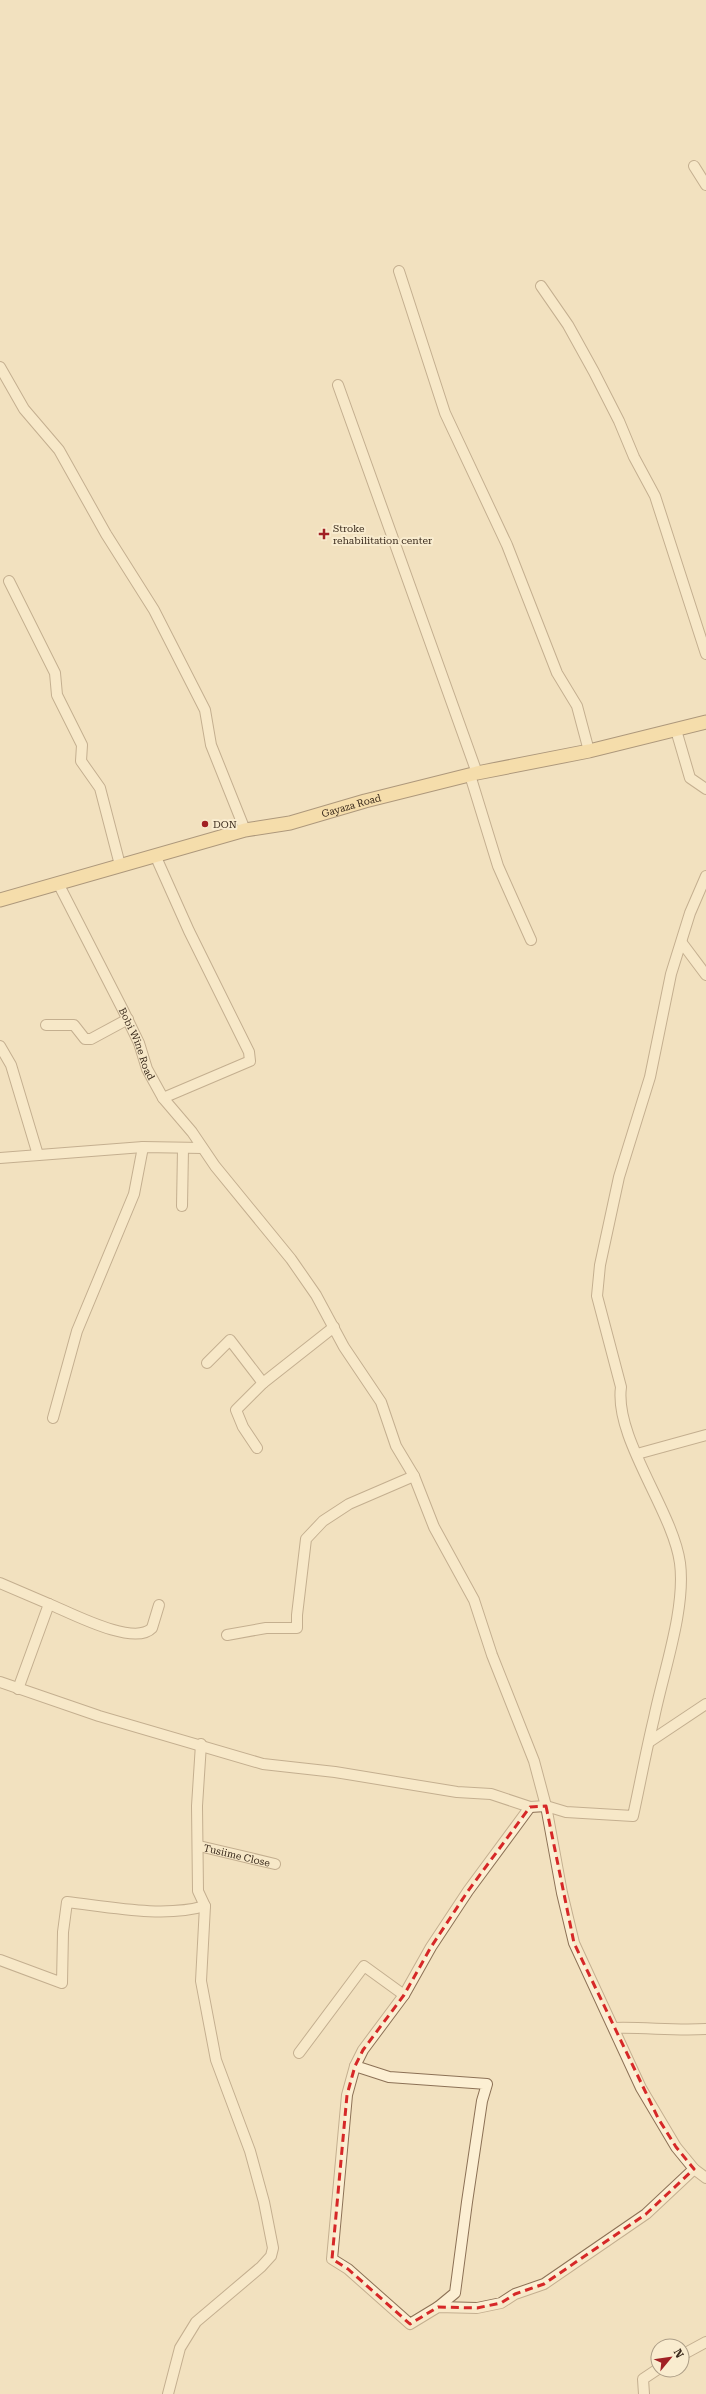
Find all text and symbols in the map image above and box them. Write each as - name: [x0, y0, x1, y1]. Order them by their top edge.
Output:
- place label: Stroke rehabilitation center: [333, 523, 432, 546]
- marker: Stroke rehabilitation center: [318, 528, 330, 540]
- street label: Gayaza Road: [320, 792, 383, 819]
- marker: DON: [200, 819, 210, 829]
- place label: DON: [213, 819, 237, 830]
- street label: Bobi Wine Road: [117, 1006, 157, 1082]
- street label: Tusiime Close: [203, 1842, 272, 1869]
- north arrow: [650, 2338, 690, 2378]
- text: N: [671, 2347, 686, 2361]

